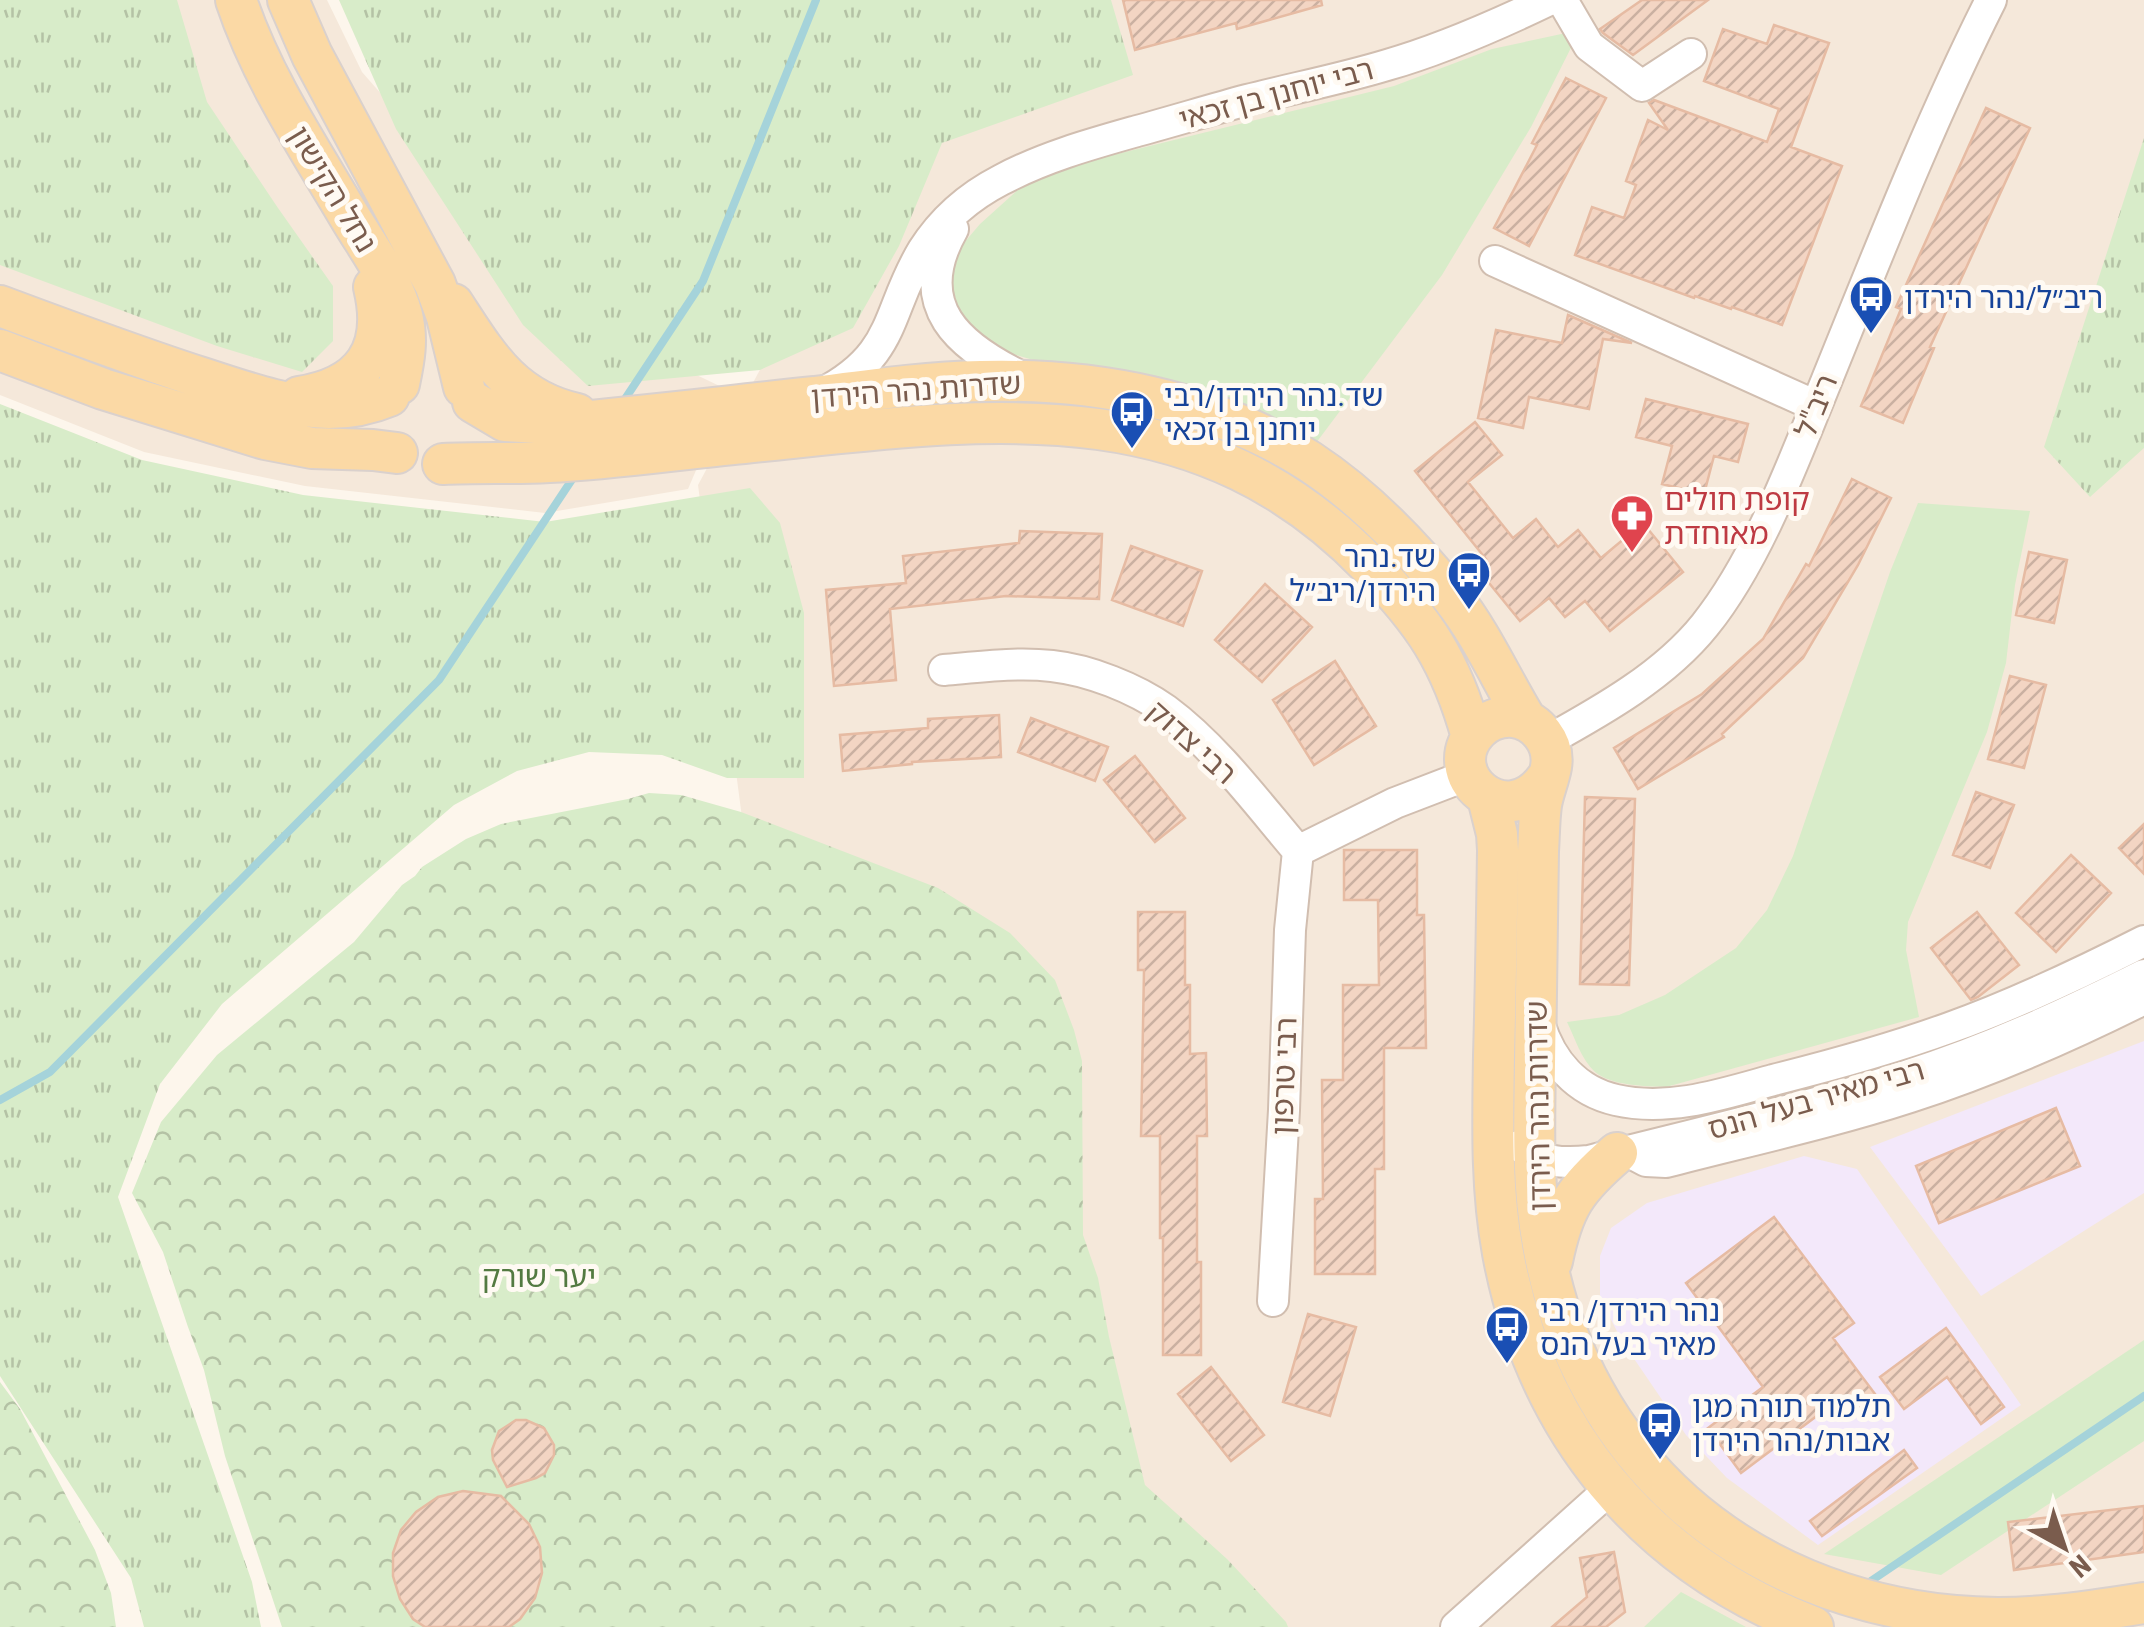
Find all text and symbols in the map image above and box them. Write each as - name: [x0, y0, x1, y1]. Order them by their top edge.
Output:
- street label: רבי יוחנן בן זכאי: [1175, 51, 1377, 137]
- street label: נחל הקישון: [282, 120, 384, 258]
- bus stop icon: ריב״ל/נהר הירדן: [1848, 274, 1894, 335]
- place label: ריב״ל/נהר הירדן: [1904, 280, 2103, 315]
- street label: שדרות נהר הירדן: [810, 365, 1022, 415]
- street label: ריב"ל: [1788, 369, 1844, 443]
- place label: שד.נהר הירדן/רבי יוחנן בן זכאי: [1164, 378, 1383, 447]
- bus stop icon: שד.נהר הירדן/רבי יוחנן בן זכאי: [1109, 389, 1155, 450]
- place label: קופת חולים מאוחדת: [1664, 482, 1810, 551]
- pharmacy icon: קופת חולים מאוחדת: [1609, 493, 1655, 554]
- place label: שד.נהר הירדן/ריב״ל: [1290, 539, 1436, 608]
- bus stop icon: שד.נהר הירדן/ריב״ל: [1446, 550, 1492, 611]
- street label: רבי צדוק: [1140, 693, 1244, 791]
- street label: שדרות נהר הירדן: [1519, 1000, 1557, 1212]
- street label: רבי טרפון: [1264, 1016, 1304, 1136]
- street label: רבי מאיר בעל הנס: [1704, 1051, 1928, 1147]
- park label: יער שורק: [482, 1259, 596, 1294]
- place label: נהר הירדן/ רבי מאיר בעל הנס: [1540, 1293, 1720, 1362]
- bus stop icon: נהר הירדן/ רבי מאיר בעל הנס: [1484, 1304, 1530, 1365]
- place label: תלמוד תורה מגן אבות/נהר הירדן: [1692, 1389, 1892, 1458]
- bus stop icon: תלמוד תורה מגן אבות/נהר הירדן: [1637, 1400, 1683, 1461]
- north arrow: [2014, 1497, 2114, 1597]
- text: N: [2063, 1548, 2097, 1584]

